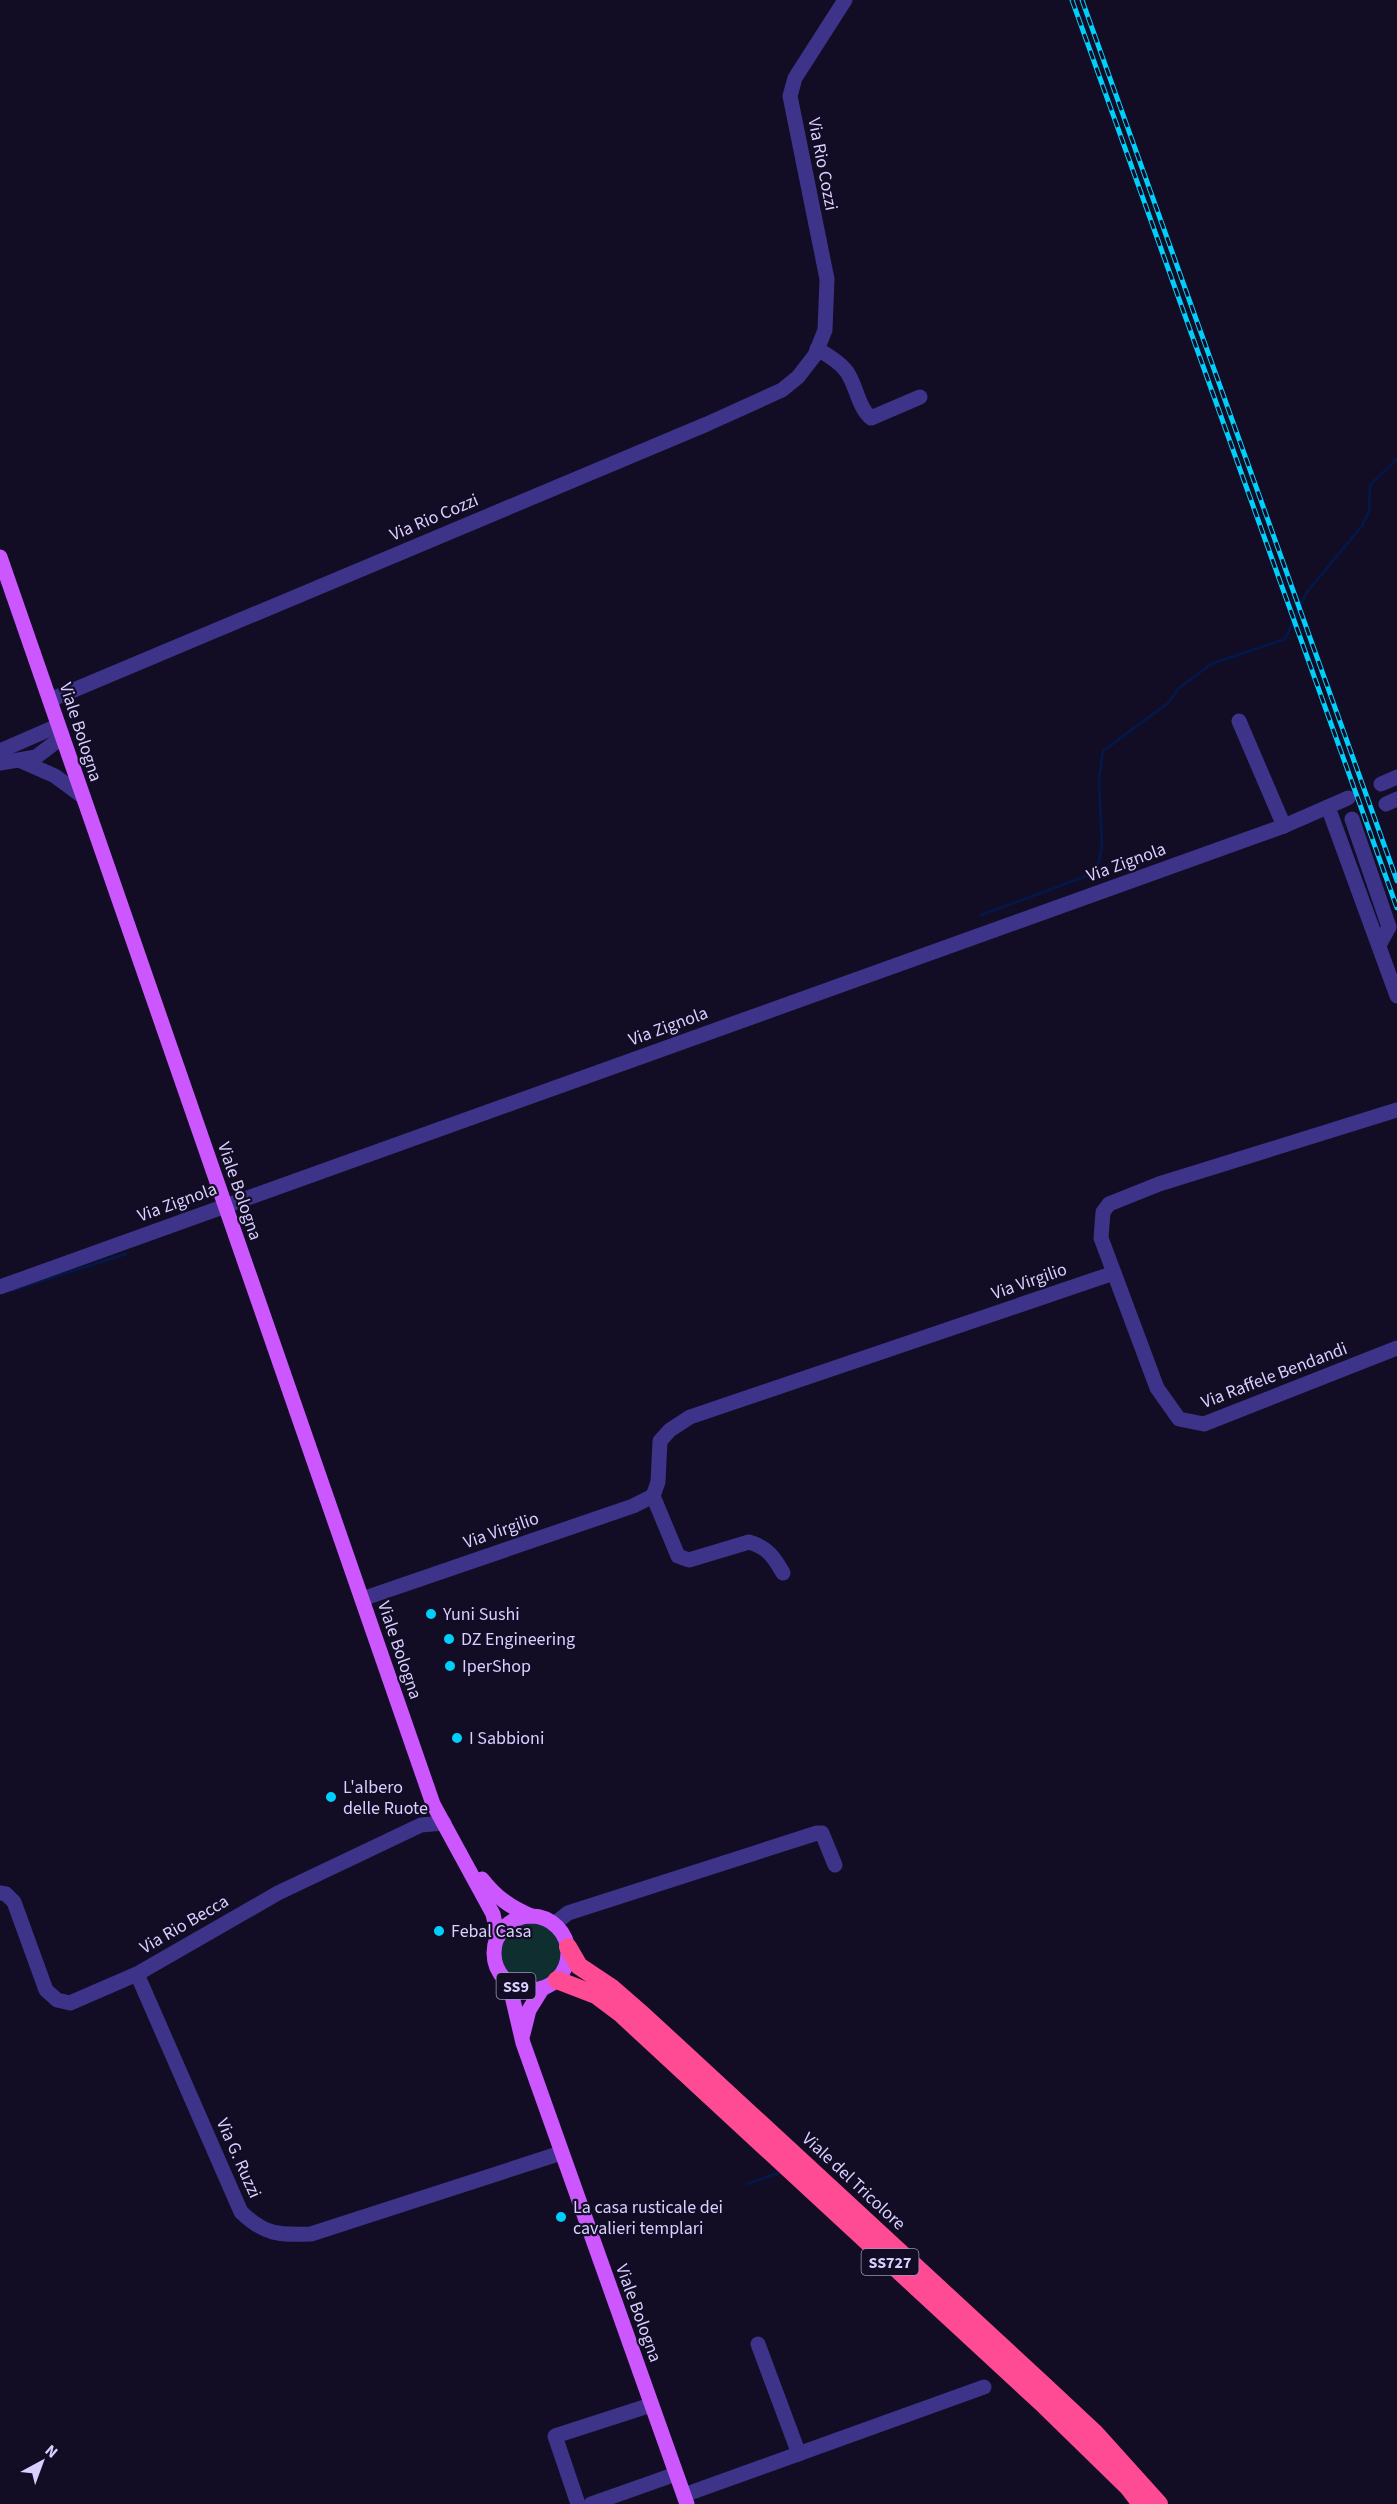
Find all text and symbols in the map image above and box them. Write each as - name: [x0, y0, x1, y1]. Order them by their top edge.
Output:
- street label: Via Rio Cozzi: [801, 116, 844, 213]
- street label: Via Rio Cozzi: [386, 488, 482, 547]
- street label: Viale Bologna: [53, 680, 108, 785]
- street label: Via Zignola: [1083, 837, 1169, 888]
- street label: Via Zignola: [625, 1001, 711, 1052]
- street label: Viale Bologna: [211, 1139, 268, 1244]
- street label: Via Zignola: [134, 1177, 220, 1228]
- street label: Via Virgilio: [988, 1257, 1070, 1306]
- street label: Via Raffele Bendandi: [1198, 1336, 1351, 1415]
- street label: Via Virgilio: [460, 1506, 542, 1555]
- street label: Viale Bologna: [371, 1598, 428, 1703]
- place label: Yuni Sushi: [442, 1602, 520, 1627]
- marker: Yuni Sushi: [424, 1607, 438, 1621]
- place label: DZ Engineering: [461, 1627, 575, 1652]
- marker: DZ Engineering: [442, 1632, 456, 1646]
- place label: IperShop: [462, 1654, 531, 1679]
- marker: IperShop: [443, 1659, 457, 1673]
- place label: I Sabbioni: [469, 1726, 544, 1751]
- marker: I Sabbioni: [450, 1731, 464, 1745]
- place label: L'albero delle Ruote: [343, 1775, 428, 1821]
- marker: L'albero delle Ruote: [324, 1790, 338, 1804]
- street label: Via Rio Becca: [135, 1889, 233, 1960]
- place label: Febal Casa: [451, 1919, 532, 1944]
- marker: Febal Casa: [432, 1924, 446, 1938]
- road number: SS9: [496, 1973, 536, 1999]
- street label: Via G. Ruzzi: [210, 2114, 267, 2202]
- street label: Viale del Tricolore: [796, 2127, 911, 2236]
- place label: La casa rusticale dei cavalieri templari: [573, 2195, 723, 2241]
- marker: La casa rusticale dei cavalieri templari: [554, 2210, 568, 2224]
- road number: SS727: [862, 2249, 918, 2275]
- street label: Viale Bologna: [609, 2261, 668, 2366]
- north arrow: [12, 2432, 72, 2492]
- text: N: [40, 2440, 62, 2463]

